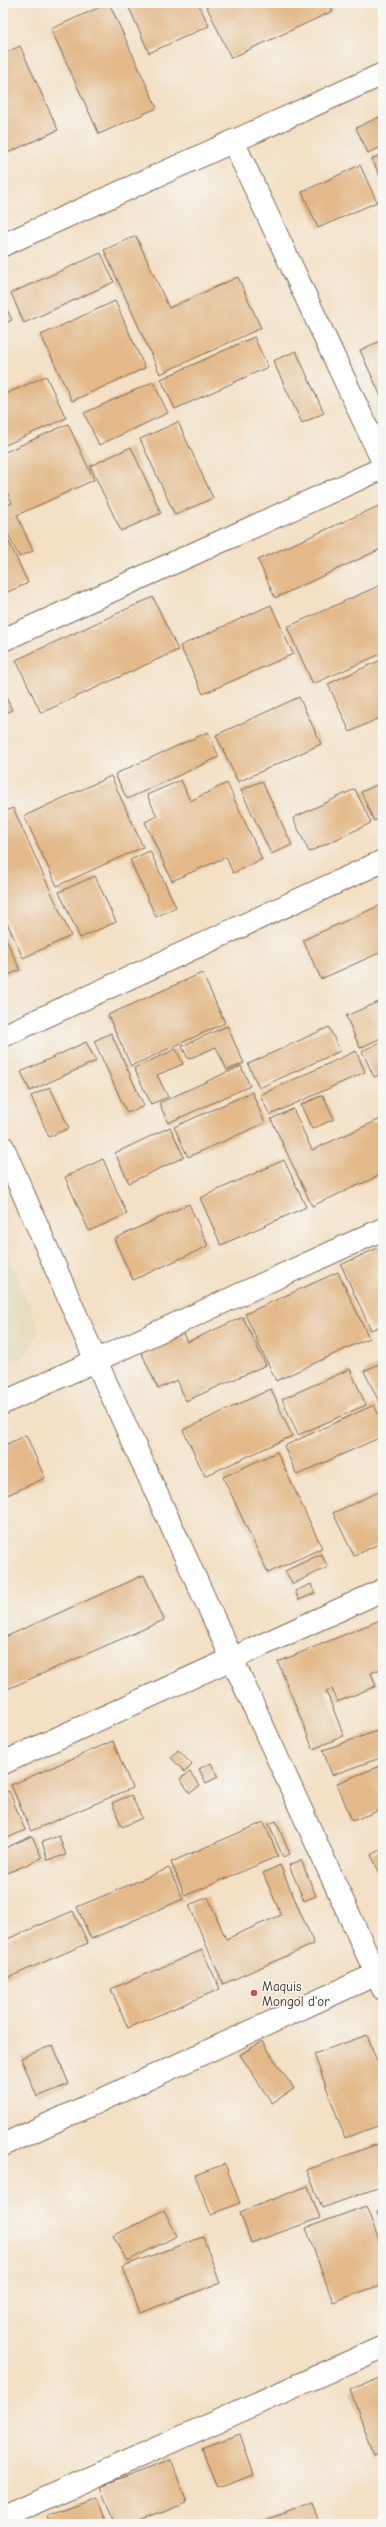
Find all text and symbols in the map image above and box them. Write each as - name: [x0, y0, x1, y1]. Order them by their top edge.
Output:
- place label: Maquis Mongol d'or: [262, 1979, 330, 2009]
- marker: Maquis Mongol d'or: [249, 1988, 259, 1998]

